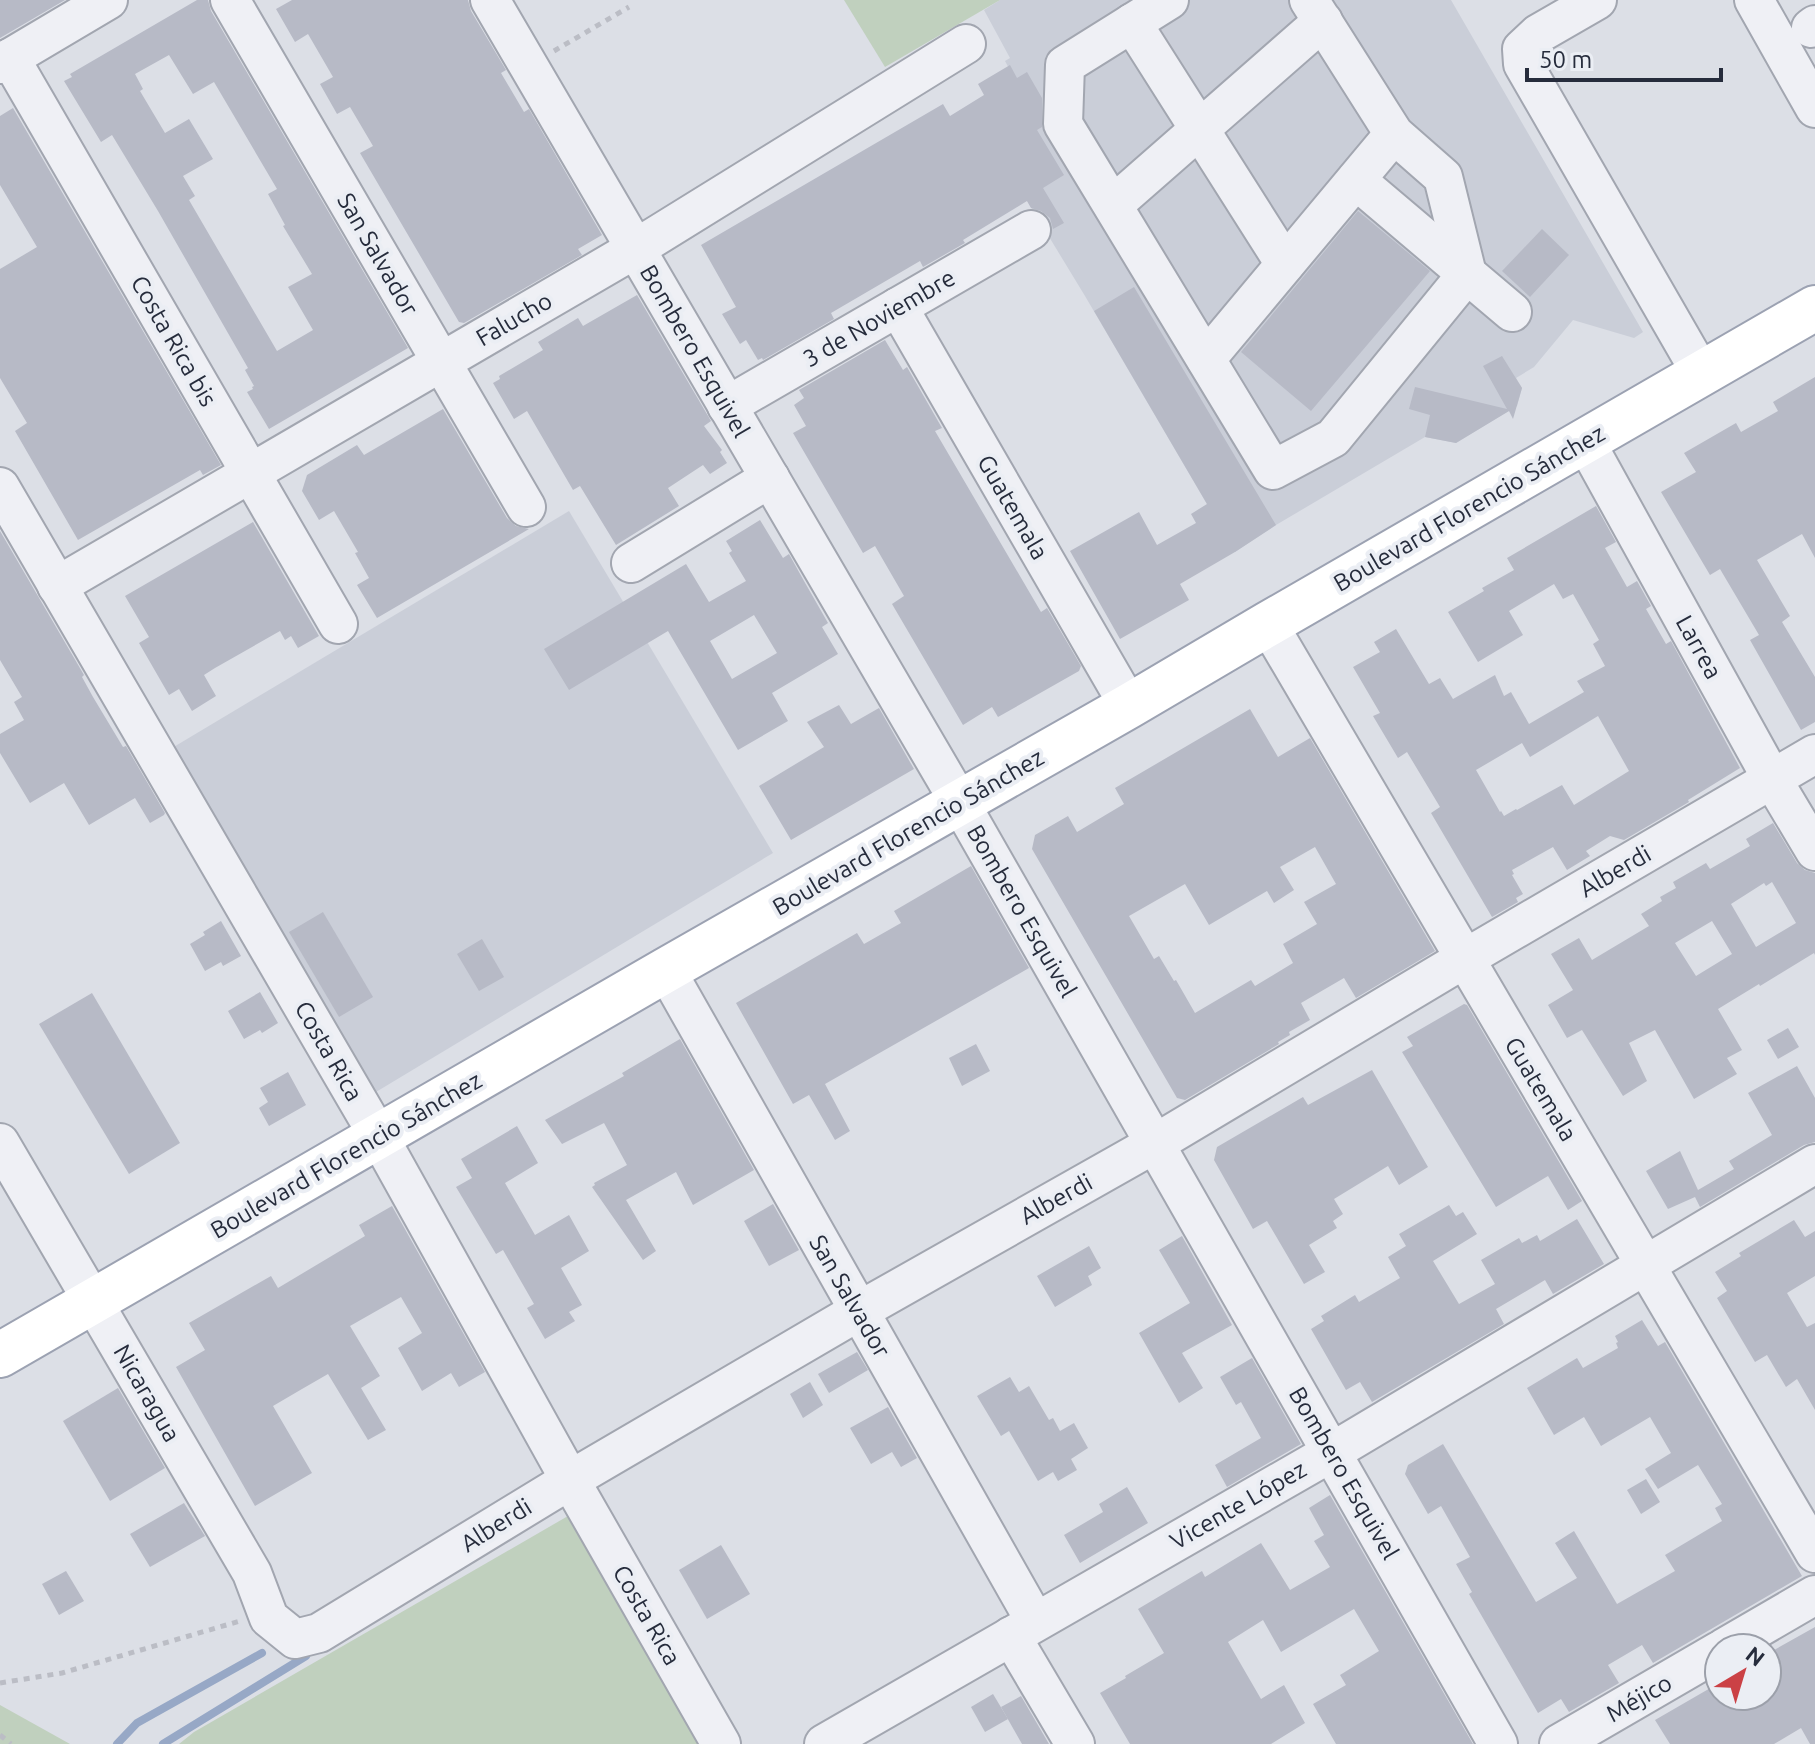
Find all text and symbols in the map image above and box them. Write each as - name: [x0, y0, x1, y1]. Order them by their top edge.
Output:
- scale bar: [1527, 32, 1721, 82]
- text: 50 m: [1539, 46, 1592, 73]
- street label: San Salvador: [332, 188, 424, 320]
- street label: Bombero Esquivel: [635, 260, 755, 442]
- street label: 3 de Noviembre: [798, 264, 960, 372]
- street label: Costa Rica bis: [126, 271, 222, 411]
- street label: Falucho: [471, 287, 557, 351]
- street label: Boulevard Florencio Sánchez: [1329, 419, 1609, 597]
- street label: Guatemala: [972, 450, 1054, 564]
- street label: Larrea: [1671, 611, 1727, 683]
- street label: Boulevard Florencio Sánchez: [768, 743, 1048, 921]
- street label: Bombero Esquivel: [962, 820, 1082, 1002]
- street label: Alberdi: [1574, 840, 1656, 902]
- street label: Costa Rica: [290, 996, 368, 1106]
- street label: Guatemala: [1499, 1032, 1583, 1146]
- street label: Boulevard Florencio Sánchez: [206, 1066, 486, 1244]
- street label: Alberdi: [1015, 1168, 1097, 1230]
- street label: San Salvador: [804, 1230, 896, 1362]
- street label: Nicaragua: [108, 1340, 186, 1446]
- street label: Bombero Esquivel: [1284, 1382, 1404, 1564]
- street label: Vicente López: [1165, 1455, 1311, 1555]
- street label: Alberdi: [456, 1493, 536, 1557]
- street label: Costa Rica: [608, 1560, 686, 1670]
- north arrow: [1703, 1632, 1783, 1712]
- text: N: [1741, 1641, 1770, 1671]
- street label: Méjico: [1602, 1669, 1676, 1727]

